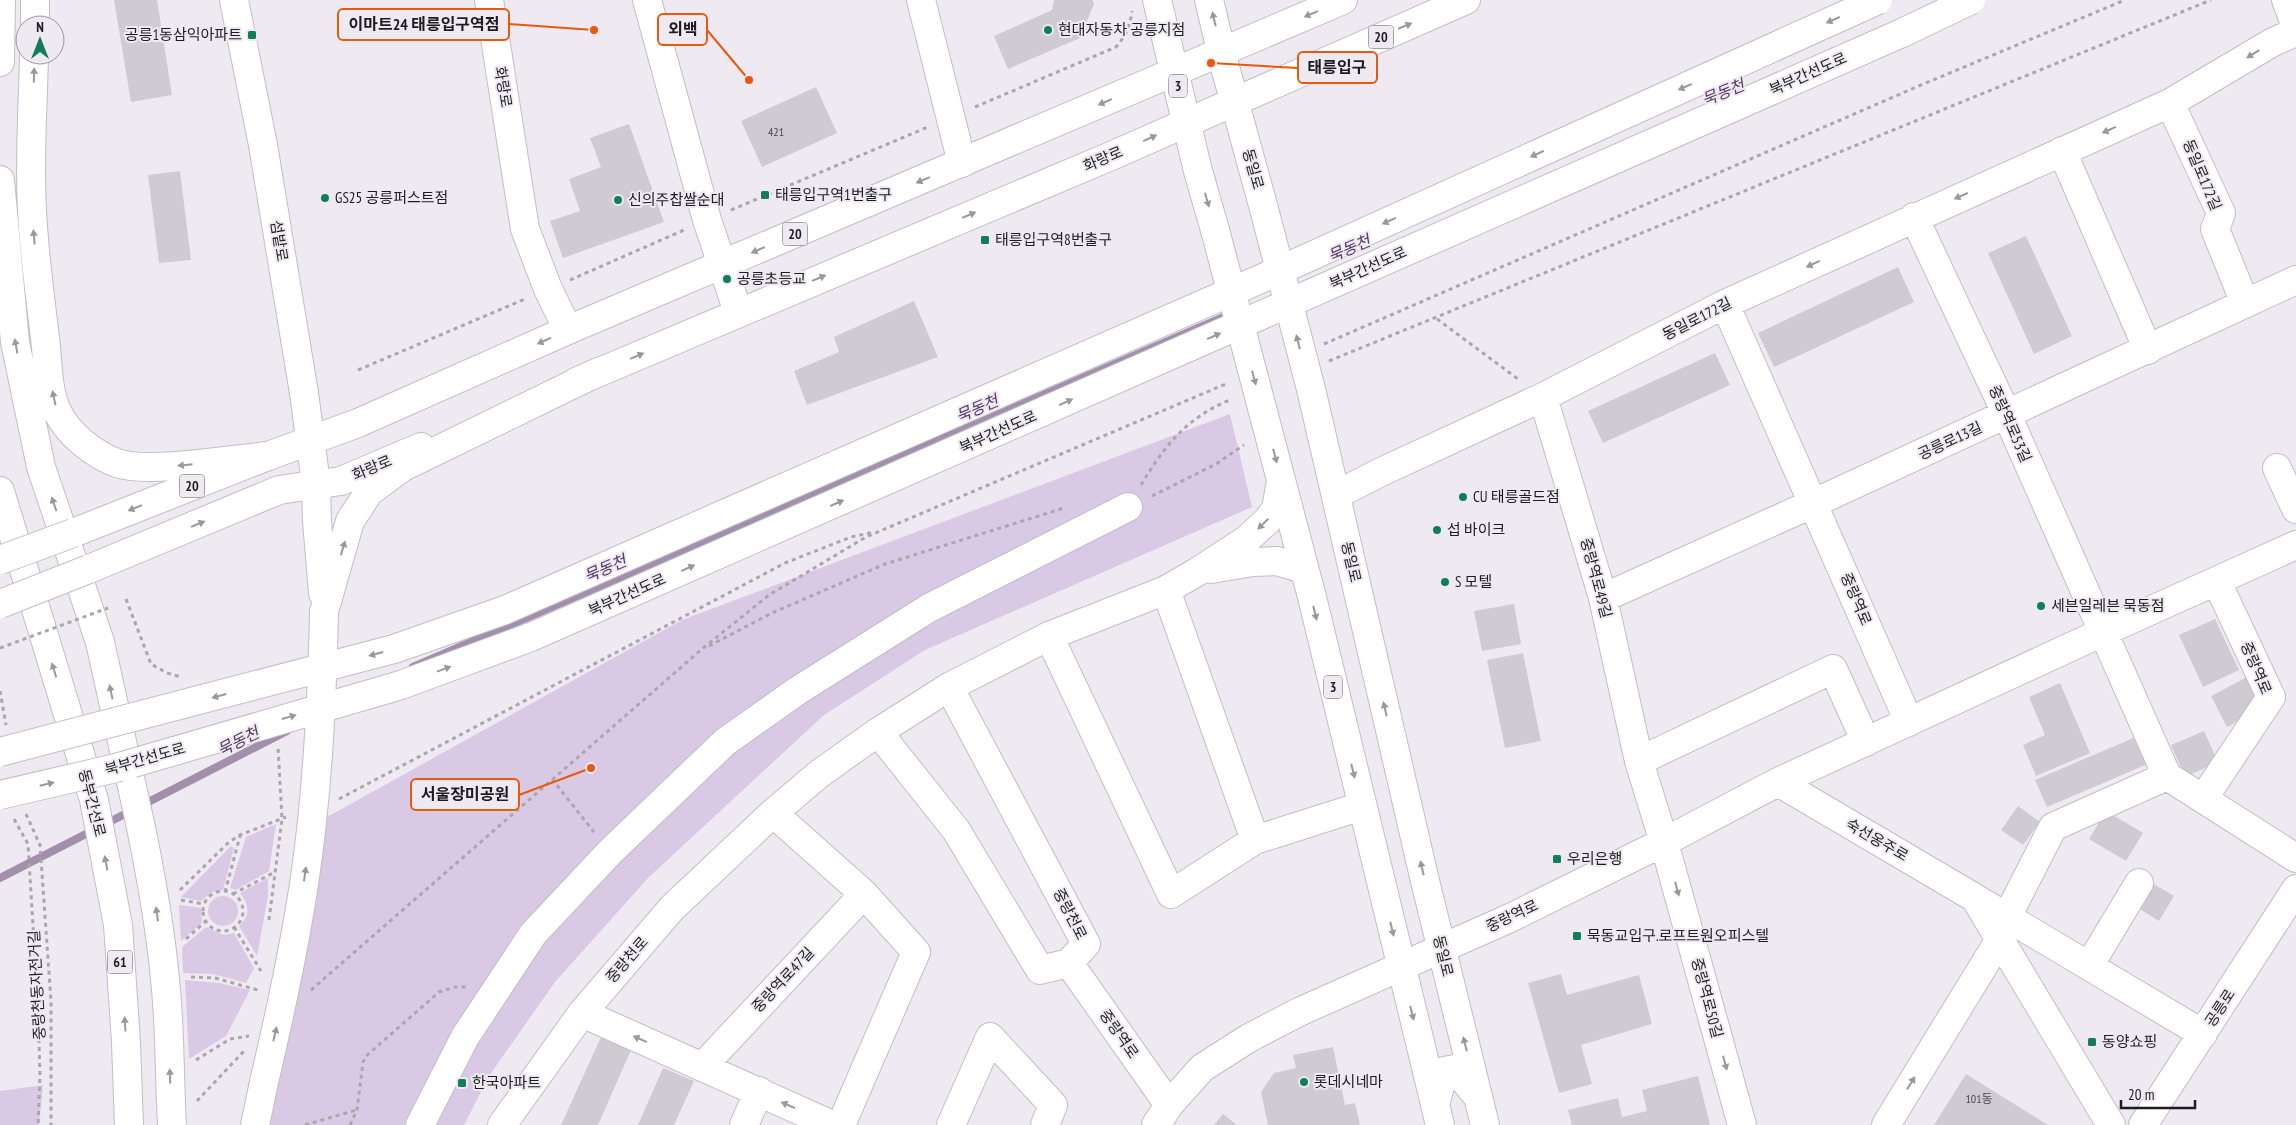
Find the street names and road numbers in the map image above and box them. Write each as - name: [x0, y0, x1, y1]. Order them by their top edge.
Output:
- road number: 20: [1368, 26, 1394, 48]
- street label: 북부간선도로: [1766, 48, 1849, 99]
- street label: 화랑로: [491, 65, 516, 109]
- road number: 3: [1169, 74, 1187, 98]
- street label: 동일로172길: [2179, 136, 2226, 213]
- street label: 화랑로: [1080, 142, 1126, 175]
- street label: 동일로: [1239, 146, 1268, 191]
- street label: 섬밭로: [267, 219, 292, 263]
- road number: 20: [782, 222, 808, 245]
- street label: 북부간선도로: [1326, 242, 1409, 293]
- street label: 동일로172길: [1659, 293, 1735, 344]
- street label: 중랑역로53길: [1985, 382, 2036, 465]
- street label: 북부간선도로: [956, 406, 1039, 457]
- street label: 공릉로13길: [1915, 417, 1985, 464]
- street label: 화랑로: [349, 451, 395, 484]
- road number: 20: [180, 474, 204, 498]
- street label: 중랑역로49길: [1577, 536, 1616, 620]
- street label: 동일로: [1338, 540, 1365, 584]
- street label: 북부간선도로: [585, 569, 668, 620]
- street label: 중랑역로: [1837, 570, 1876, 628]
- street label: 중랑역로: [2237, 639, 2276, 697]
- road number: 3: [1324, 676, 1342, 699]
- street label: 북부간선도로: [102, 738, 187, 779]
- street label: 동부간선로: [75, 767, 110, 839]
- street label: 숙선옹주로: [1843, 814, 1912, 865]
- street label: 중랑천로: [1049, 885, 1091, 943]
- street label: 중랑역로: [1483, 895, 1541, 936]
- street label: 중랑천동자전거길: [24, 929, 49, 1041]
- street label: 중랑천로: [601, 933, 652, 987]
- street label: 동일로: [1429, 933, 1458, 978]
- street label: 중랑역로47길: [748, 943, 818, 1016]
- road number: 61: [108, 950, 132, 974]
- street label: 중랑역로50길: [1688, 956, 1727, 1040]
- street label: 공릉로: [2200, 985, 2239, 1030]
- street label: 중랑역로: [1096, 1006, 1143, 1062]

